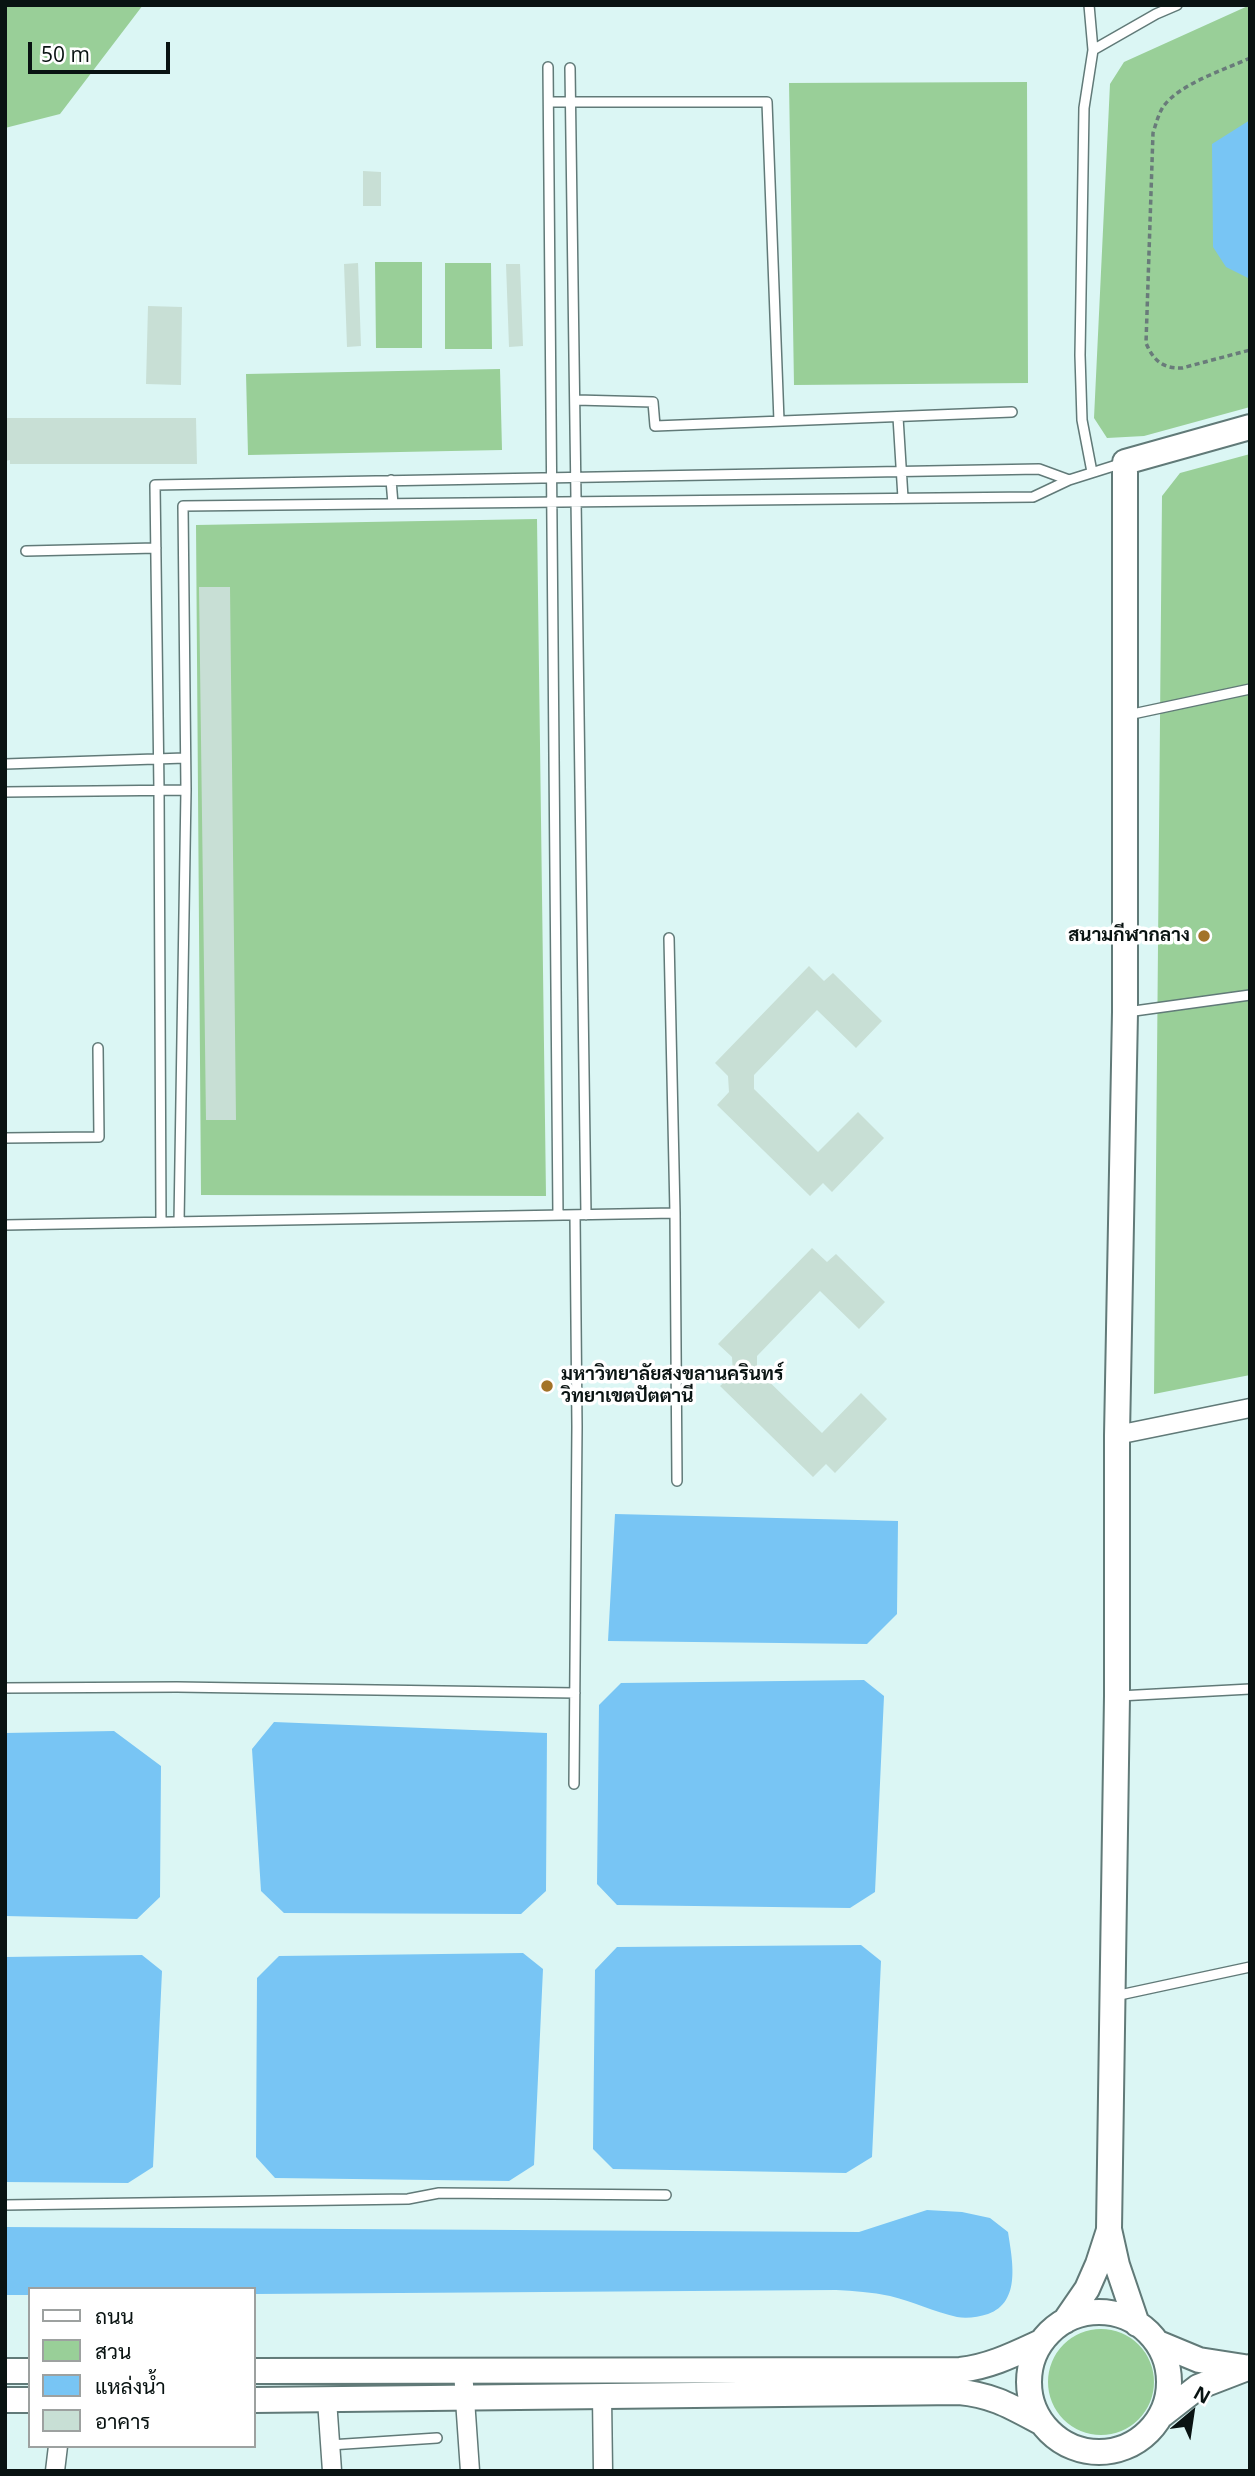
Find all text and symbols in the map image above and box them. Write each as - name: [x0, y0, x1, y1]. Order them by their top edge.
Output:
- scale bar: [32, 28, 173, 72]
- text: 50 m: [41, 40, 90, 68]
- place label: สนามกีฬากลาง: [1068, 925, 1190, 947]
- marker: สนามกีฬากลาง: [1196, 928, 1212, 944]
- place label: มหาวิทยาลัยสงขลานครินทร์ วิทยาเขตปัตตานี: [561, 1364, 783, 1408]
- marker: มหาวิทยาลัยสงขลานครินทร์ วิทยาเขตปัตตานี: [539, 1378, 555, 1394]
- legend: [28, 2287, 256, 2448]
- text: ถนน: [95, 2302, 134, 2330]
- text: สวน: [95, 2337, 131, 2365]
- text: แหล่งน้ำ: [95, 2372, 166, 2400]
- north arrow: [1157, 2378, 1227, 2448]
- text: N: [1189, 2380, 1215, 2410]
- text: อาคาร: [95, 2407, 151, 2435]

